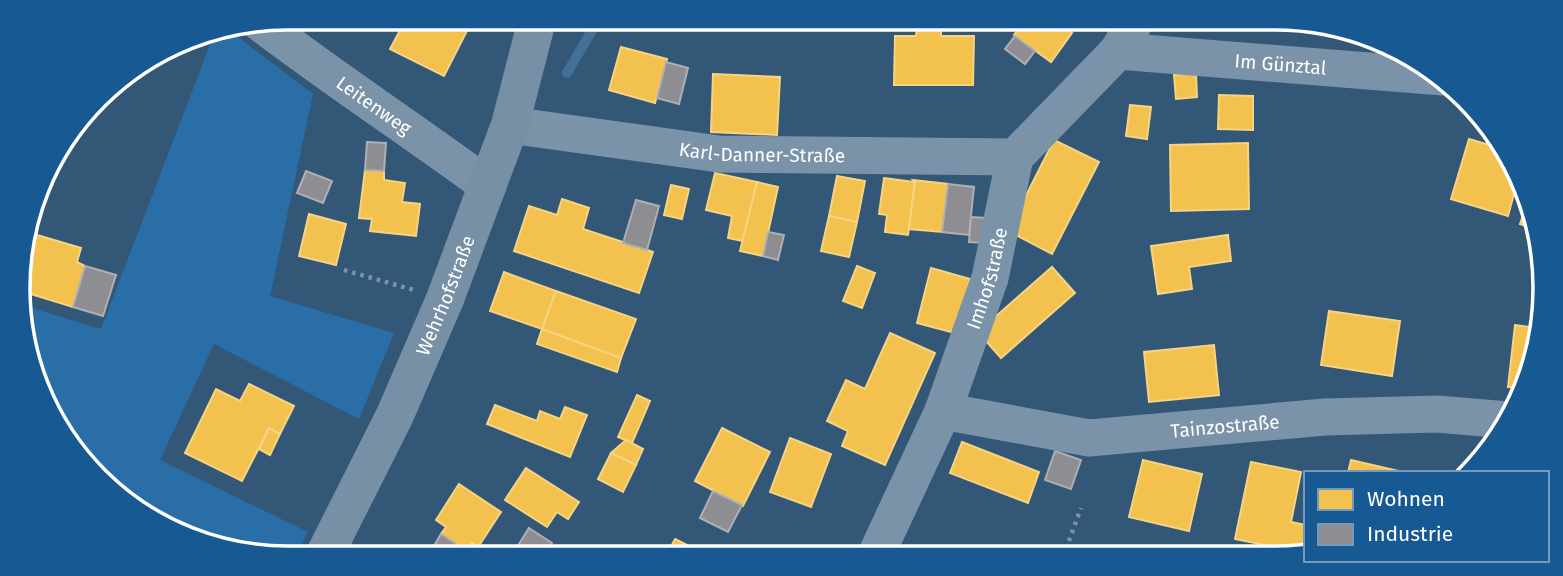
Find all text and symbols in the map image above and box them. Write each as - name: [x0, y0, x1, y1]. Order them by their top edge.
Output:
- street label: Im Günztal: [1234, 49, 1328, 79]
- street label: Leitenweg: [332, 71, 416, 140]
- street label: Karl-Danner-Straße: [678, 137, 845, 167]
- street label: Imhofstraße: [961, 225, 1012, 332]
- street label: Wehrhofstraße: [411, 232, 479, 359]
- street label: Tainzostraße: [1169, 410, 1280, 442]
- legend: [1304, 471, 1549, 562]
- text: Wohnen: [1367, 486, 1445, 512]
- text: Industrie: [1367, 521, 1453, 547]

